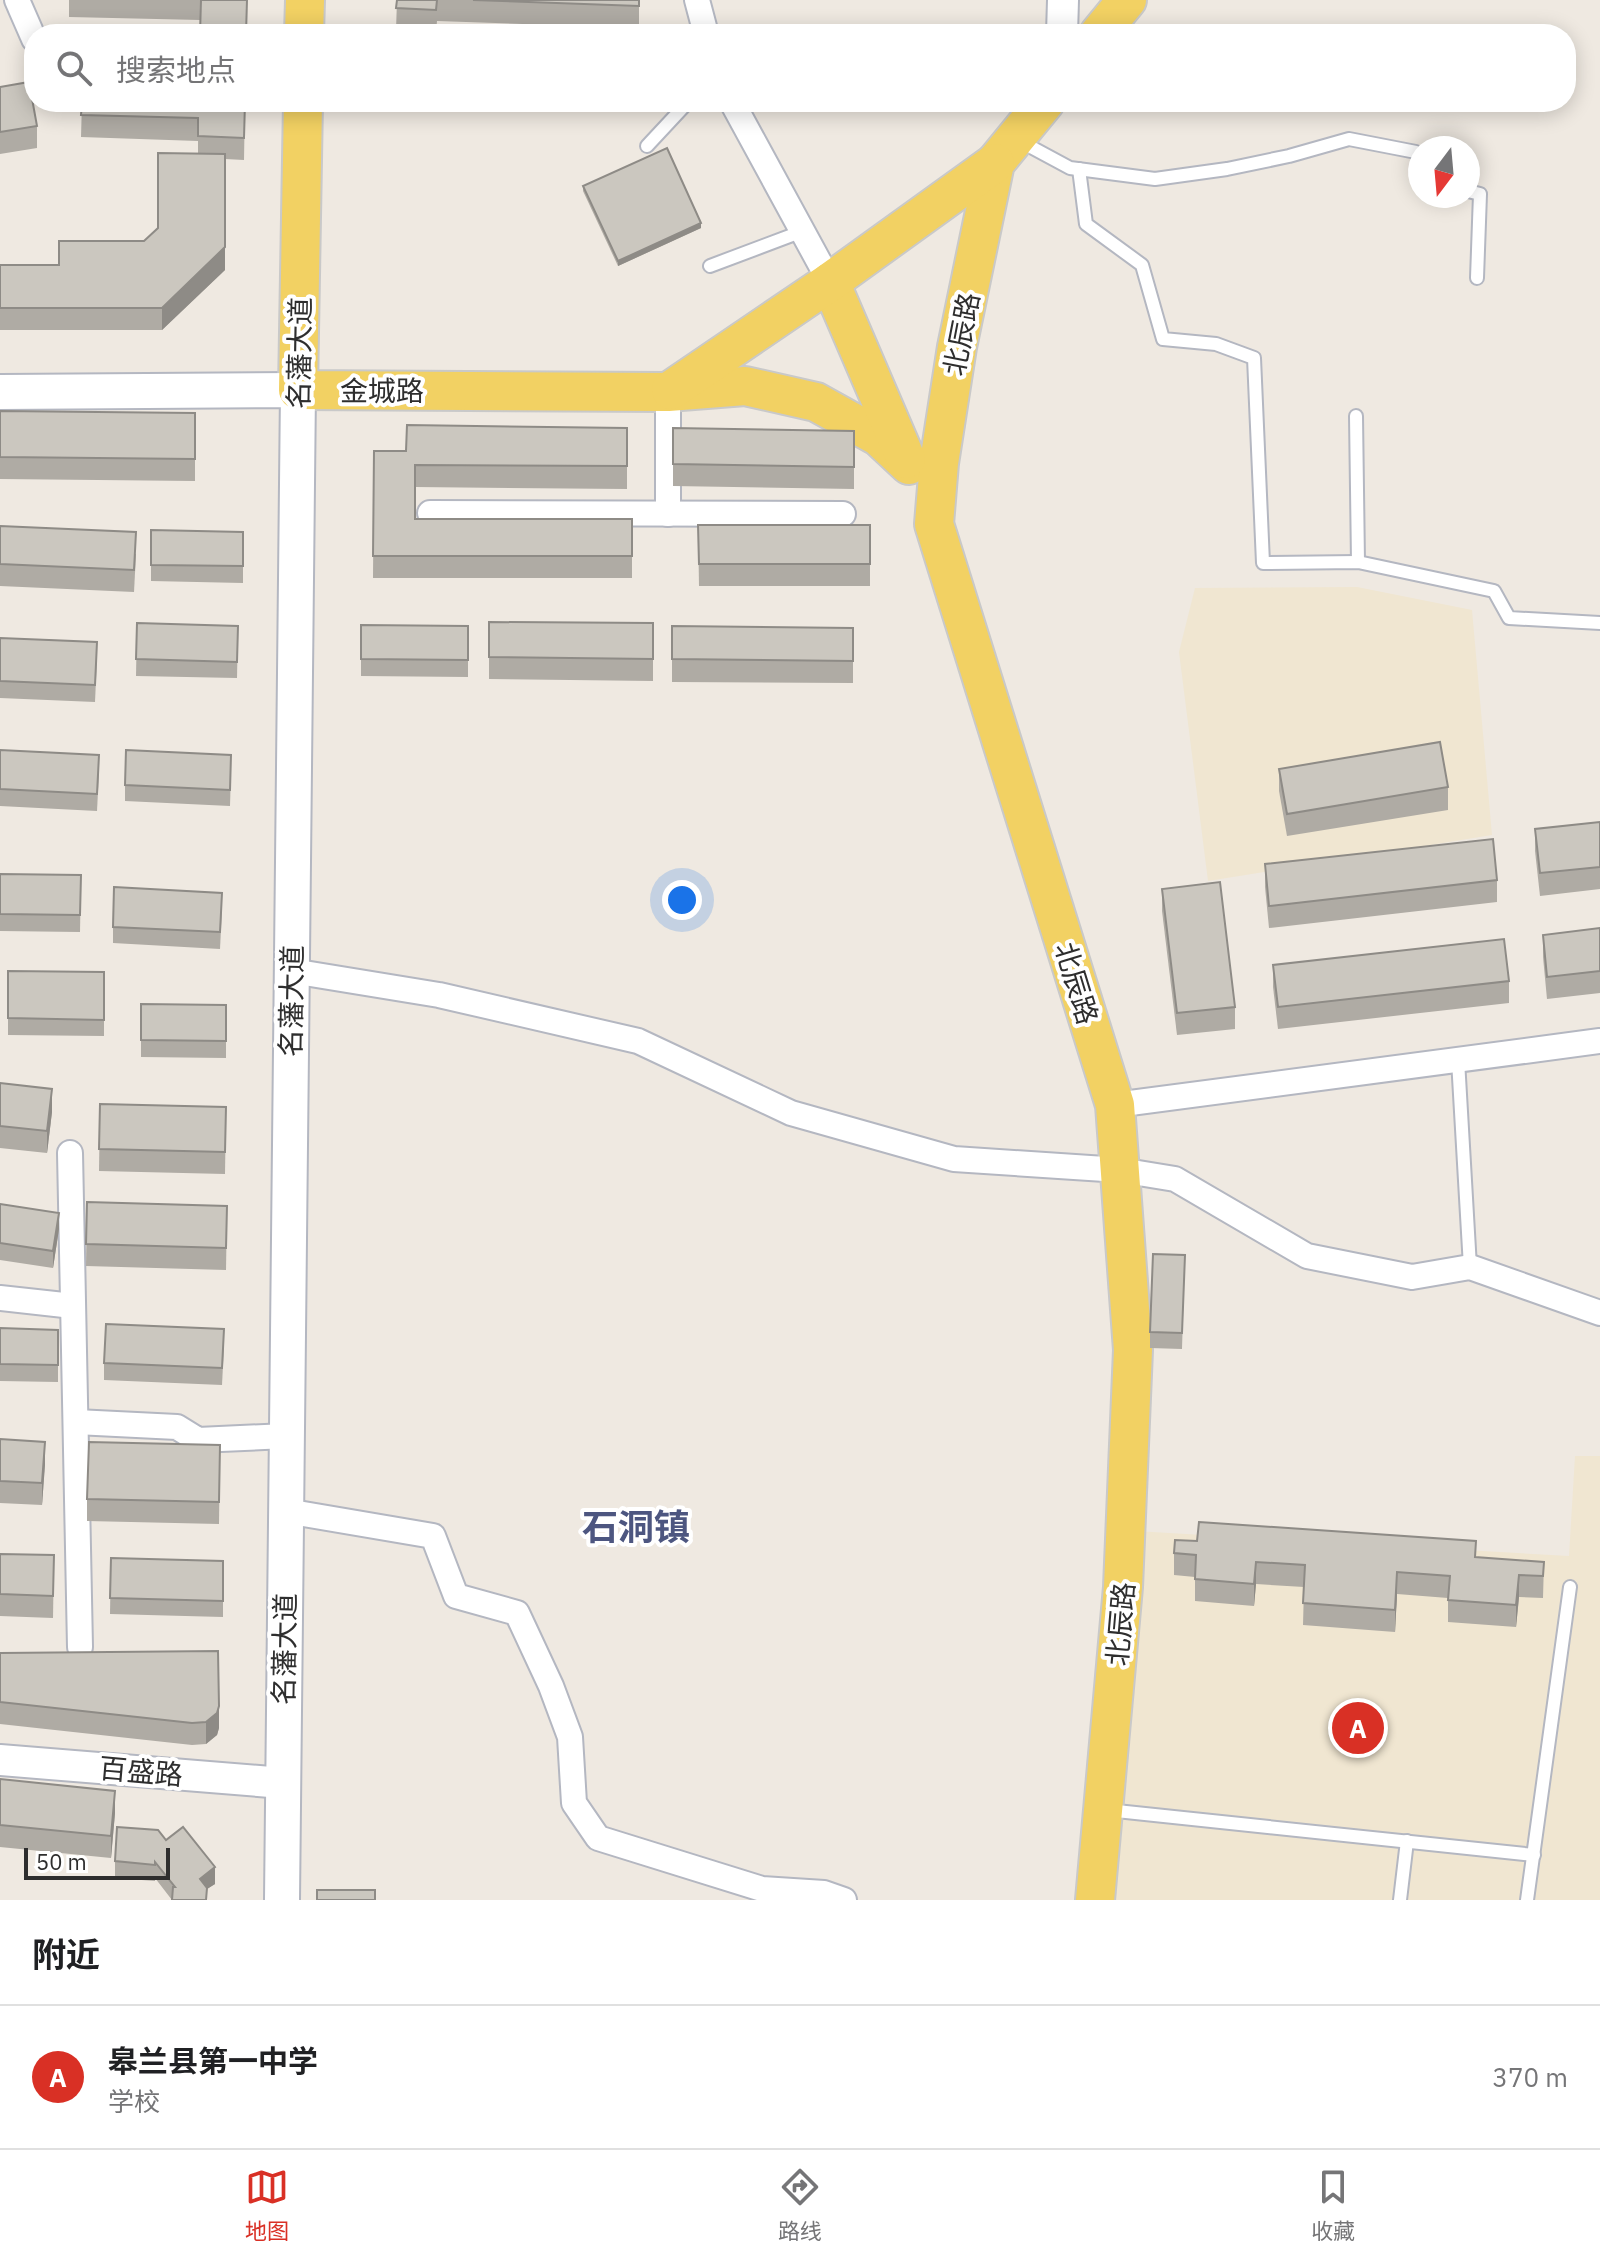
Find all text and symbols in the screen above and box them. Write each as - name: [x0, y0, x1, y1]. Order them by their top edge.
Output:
- search box: [24, 24, 1576, 112]
- icon: search: [52, 46, 96, 90]
- text: 搜索地点: [116, 50, 236, 89]
- north arrow: [1408, 136, 1480, 208]
- street label: 北辰路: [935, 289, 987, 379]
- street label: 名藩大道: [280, 297, 318, 409]
- street label: 金城路: [340, 372, 424, 409]
- your location: [662, 880, 702, 920]
- street label: 北辰路: [1047, 937, 1107, 1029]
- street label: 名藩大道: [272, 945, 310, 1057]
- district label: 石洞镇: [582, 1503, 690, 1550]
- street label: 北辰路: [1098, 1581, 1142, 1667]
- street label: 名藩大道: [265, 1593, 303, 1705]
- pin: A: [1332, 1698, 1384, 1758]
- street label: 百盛路: [98, 1749, 184, 1793]
- scale bar: [24, 1844, 170, 1880]
- text: 50 m: [36, 1847, 87, 1876]
- text: 附近: [32, 1932, 100, 1976]
- text: 皋兰县第一中学: [108, 2041, 318, 2080]
- text: A: [49, 2060, 67, 2094]
- text: 370 m: [1492, 2060, 1568, 2094]
- text: 学校: [108, 2084, 160, 2118]
- tab: 地图: [245, 2165, 289, 2245]
- tab: 路线: [778, 2165, 822, 2245]
- tab: 收藏: [1311, 2165, 1355, 2245]

